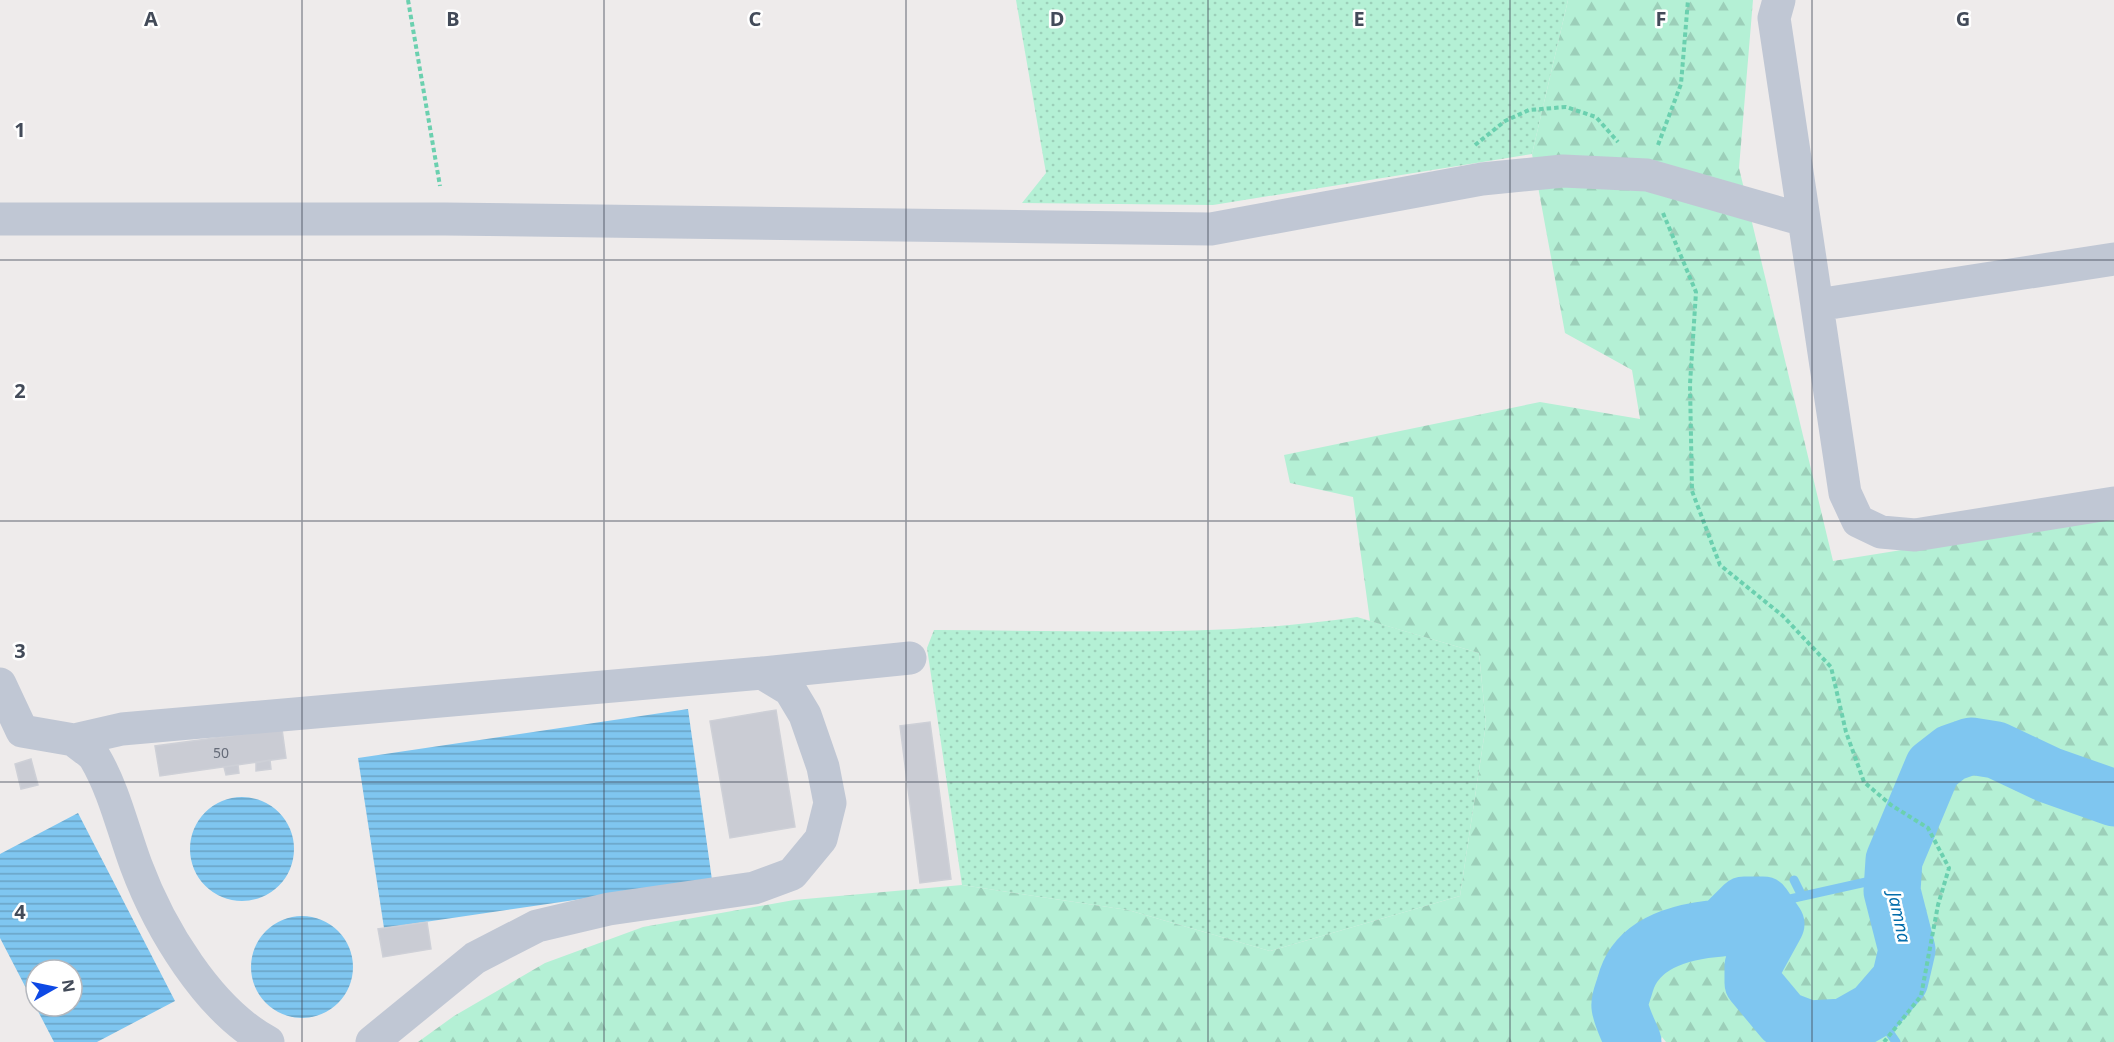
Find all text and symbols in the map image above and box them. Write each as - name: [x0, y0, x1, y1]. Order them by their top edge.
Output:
- text: A: [144, 5, 158, 32]
- text: B: [446, 5, 460, 32]
- text: C: [749, 5, 762, 32]
- text: D: [1050, 5, 1064, 32]
- text: E: [1353, 5, 1365, 32]
- text: F: [1656, 5, 1666, 32]
- text: G: [1956, 5, 1970, 32]
- text: 1: [14, 116, 26, 143]
- text: 2: [14, 377, 26, 404]
- text: 3: [14, 637, 26, 664]
- house number: 50: [213, 743, 229, 762]
- water label: Jamna: [1882, 886, 1917, 945]
- text: 4: [14, 898, 26, 925]
- north arrow: [24, 958, 84, 1018]
- text: N: [57, 978, 81, 994]

